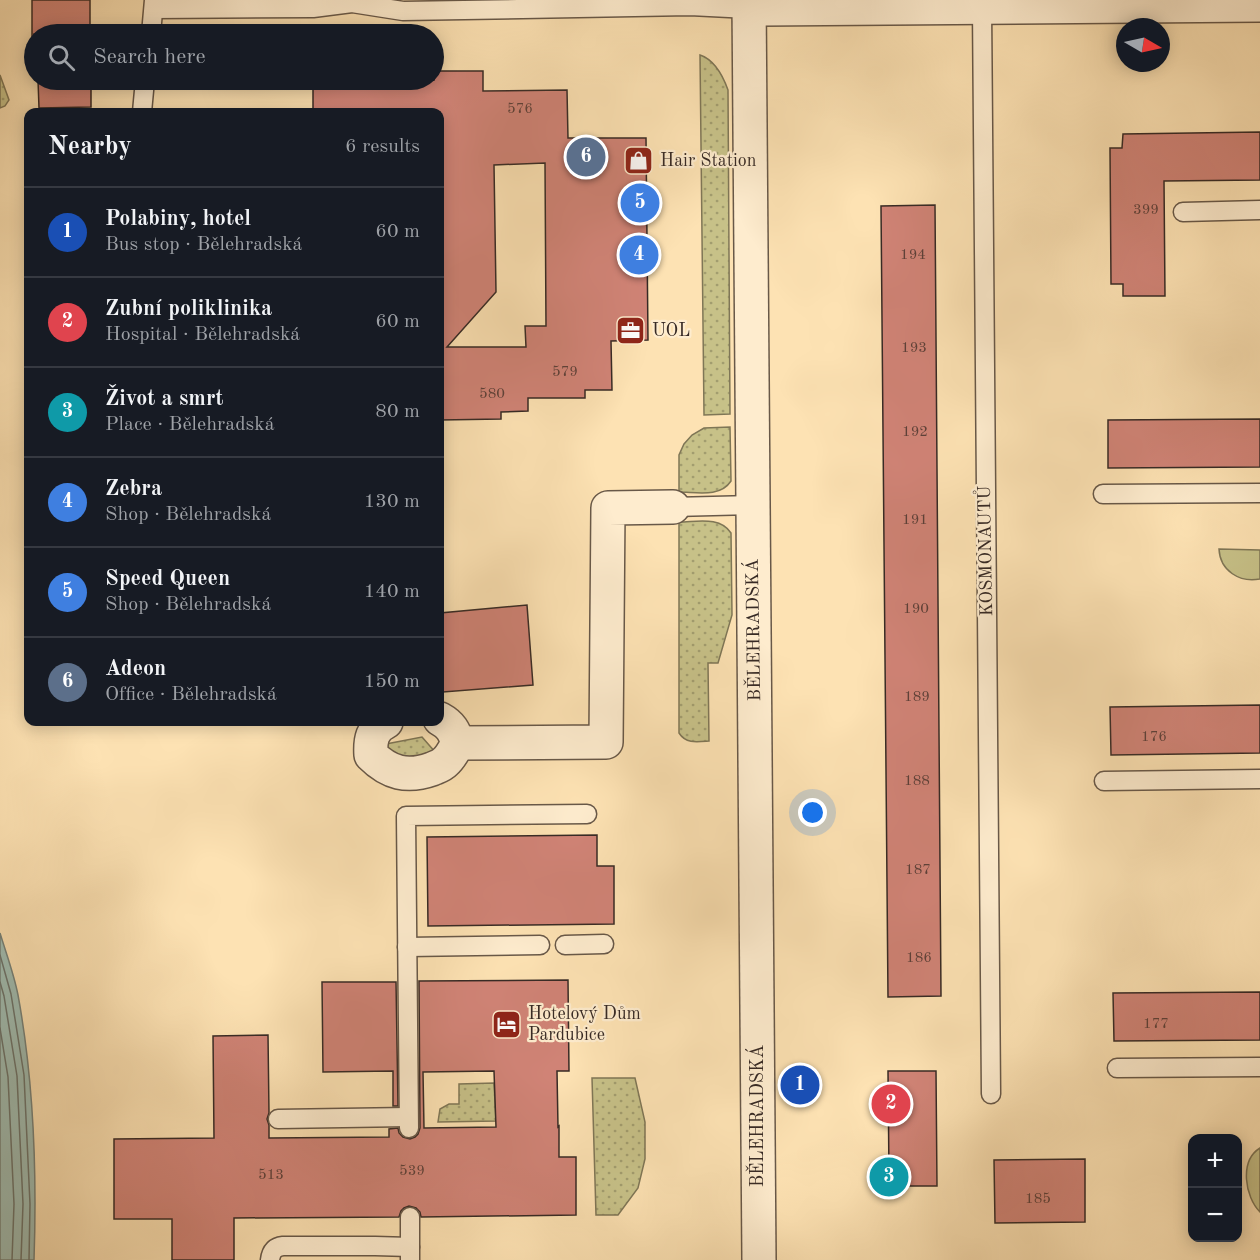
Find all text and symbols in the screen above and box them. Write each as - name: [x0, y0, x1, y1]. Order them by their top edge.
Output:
- north arrow: [1116, 18, 1170, 72]
- search box: [24, 24, 444, 90]
- icon: search: [45, 41, 78, 74]
- text: Search here: [93, 46, 206, 68]
- house number: 576: [507, 102, 533, 117]
- text: Nearby: [48, 134, 132, 160]
- pin: 6: [566, 134, 606, 180]
- text: 6 results: [345, 137, 420, 157]
- shop icon: Hair Station: [623, 145, 655, 177]
- place label: Hair Station: [660, 152, 757, 170]
- pin: 5: [620, 180, 660, 226]
- house number: 399: [1133, 203, 1159, 218]
- text: Polabiny, hotel: [105, 208, 251, 230]
- text: 1: [62, 222, 73, 242]
- text: 60 m: [375, 222, 420, 242]
- pin: 4: [620, 232, 658, 278]
- text: Bus stop · Bělehradská: [105, 235, 302, 255]
- house number: 194: [900, 248, 926, 263]
- text: Zubní poliklinika: [105, 298, 272, 320]
- text: 2: [62, 312, 73, 332]
- text: 60 m: [375, 312, 420, 332]
- office icon: UOL: [615, 315, 647, 347]
- place label: UOL: [652, 322, 690, 340]
- text: Hospital · Bělehradská: [105, 325, 300, 345]
- house number: 193: [901, 341, 927, 356]
- house number: 579: [552, 365, 578, 380]
- house number: 580: [479, 387, 505, 402]
- text: Život a smrt: [105, 388, 224, 410]
- text: 3: [62, 402, 73, 422]
- text: 80 m: [375, 402, 420, 422]
- text: Place · Bělehradská: [105, 415, 275, 435]
- house number: 192: [902, 425, 928, 440]
- text: Zebra: [105, 478, 162, 500]
- street label: KOSMONAUTŮ: [971, 485, 996, 617]
- text: 4: [62, 492, 73, 512]
- text: 130 m: [364, 492, 420, 512]
- text: Shop · Bělehradská: [105, 505, 271, 525]
- house number: 191: [902, 513, 928, 528]
- street label: BĚLEHRADSKÁ: [740, 558, 764, 702]
- text: Speed Queen: [105, 568, 230, 590]
- text: 5: [62, 582, 73, 602]
- text: 140 m: [364, 582, 420, 602]
- text: Shop · Bělehradská: [105, 595, 271, 615]
- house number: 190: [903, 602, 929, 617]
- text: Adeon: [105, 658, 166, 680]
- text: 6: [62, 672, 73, 692]
- text: 150 m: [364, 672, 420, 692]
- text: Office · Bělehradská: [105, 685, 277, 705]
- house number: 189: [904, 690, 930, 705]
- house number: 176: [1141, 730, 1167, 745]
- house number: 188: [904, 774, 930, 789]
- your location: [798, 798, 827, 827]
- house number: 187: [905, 863, 931, 878]
- house number: 186: [906, 951, 932, 966]
- place label: Hotelový Dům Pardubice: [528, 1005, 641, 1044]
- hotel icon: Hotelový Dům Pardubice: [491, 1008, 523, 1040]
- house number: 177: [1143, 1017, 1169, 1032]
- street label: BĚLEHRADSKÁ: [745, 1044, 767, 1187]
- pin: 1: [780, 1062, 820, 1108]
- pin: 2: [872, 1082, 910, 1126]
- map controls: [1188, 1134, 1242, 1242]
- button: +: [1188, 1134, 1242, 1188]
- pin: 3: [870, 1154, 908, 1200]
- house number: 539: [399, 1164, 425, 1179]
- house number: 513: [258, 1168, 284, 1183]
- button: −: [1188, 1188, 1242, 1242]
- house number: 185: [1025, 1192, 1051, 1207]

